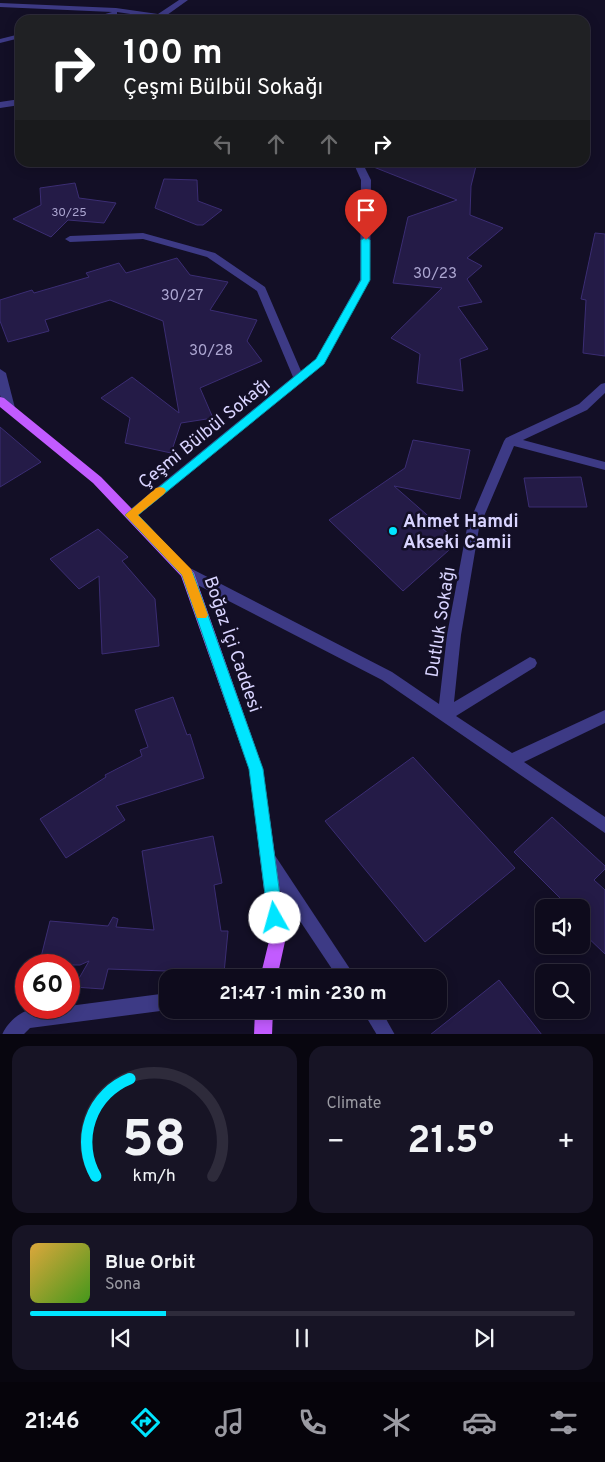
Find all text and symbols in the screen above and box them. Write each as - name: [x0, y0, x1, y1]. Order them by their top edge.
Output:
- text: 100 m: [123, 32, 223, 76]
- icon: right: [40, 35, 105, 100]
- text: Çeşmi Bülbül Sokağı: [123, 75, 323, 102]
- icon: left: [209, 130, 237, 158]
- icon: ahead: [262, 130, 290, 158]
- icon: ahead: [315, 130, 343, 158]
- icon: right: [368, 130, 396, 158]
- pin: [345, 189, 387, 240]
- icon: arrive: [352, 196, 380, 224]
- house number: 30/25: [51, 205, 87, 221]
- house number: 30/23: [413, 265, 457, 284]
- house number: 30/27: [161, 287, 204, 306]
- house number: 30/28: [189, 342, 233, 361]
- street label: Çeşmi Bülbül Sokağı: [134, 374, 276, 495]
- place label: Ahmet Hamdi Akseki Camii: [403, 511, 519, 555]
- marker: Ahmet Hamdi Akseki Camii: [387, 525, 399, 537]
- street label: Dutluk Sokağı: [421, 565, 462, 679]
- street label: Boğaz İçi Caddesi: [198, 573, 268, 716]
- position arrow: [248, 891, 300, 943]
- map controls: [535, 899, 590, 1019]
- button: sound: [535, 899, 590, 954]
- speed limit sign: 60: [15, 954, 80, 1019]
- button: search: [535, 964, 590, 1019]
- text: 21:47 · 1 min · 230 m: [219, 982, 387, 1006]
- text: Climate: [327, 1094, 381, 1114]
- text: 58: [122, 1109, 186, 1175]
- text: 21.5°: [407, 1118, 494, 1167]
- text: −: [327, 1125, 345, 1161]
- text: +: [557, 1125, 575, 1161]
- text: km/h: [133, 1165, 176, 1188]
- text: Blue Orbit: [105, 1251, 195, 1275]
- text: Sona: [105, 1275, 141, 1295]
- icon: previous: [107, 1324, 135, 1352]
- icon: pause: [288, 1324, 316, 1352]
- icon: next: [470, 1324, 498, 1352]
- icon: directions: [128, 1405, 163, 1440]
- icon: music: [212, 1405, 247, 1440]
- icon: phone: [295, 1405, 330, 1440]
- icon: climate: [379, 1405, 414, 1440]
- icon: car: [462, 1405, 497, 1440]
- icon: filters: [546, 1405, 581, 1440]
- text: 21:46: [24, 1409, 80, 1436]

